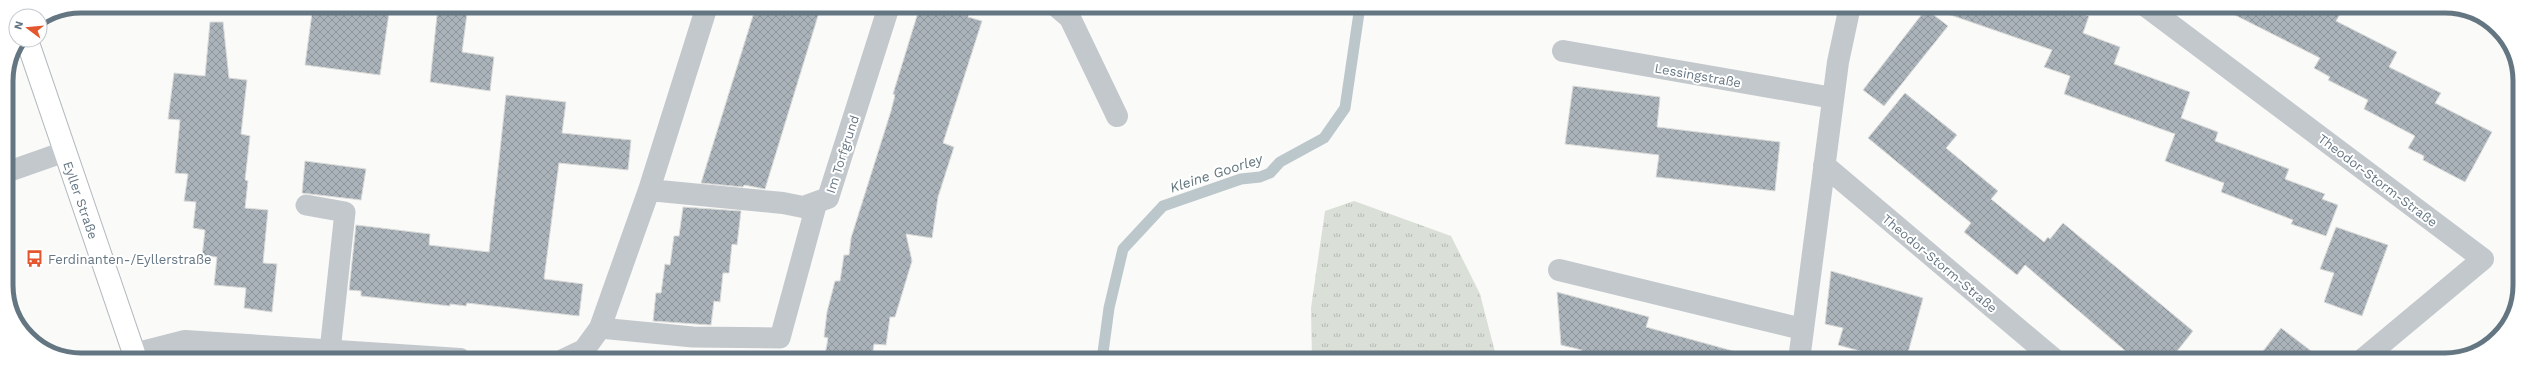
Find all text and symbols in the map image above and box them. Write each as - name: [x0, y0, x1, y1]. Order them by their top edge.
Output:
- north arrow: [8, 8, 48, 48]
- text: N: [11, 20, 26, 31]
- street label: Lessingstraße: [1654, 61, 1742, 90]
- street label: Im Torfgrund: [823, 113, 862, 195]
- street label: Theodor-Storm-Straße: [2315, 131, 2440, 230]
- water label: Kleine Goorley: [1168, 150, 1265, 196]
- street label: Eyller Straße: [60, 159, 101, 241]
- street label: Theodor-Storm-Straße: [1879, 211, 2000, 316]
- bus stop icon: Ferdinanten-/Eyllerstraße: [25, 249, 45, 269]
- place label: Ferdinanten-/Eyllerstraße: [48, 252, 211, 267]

